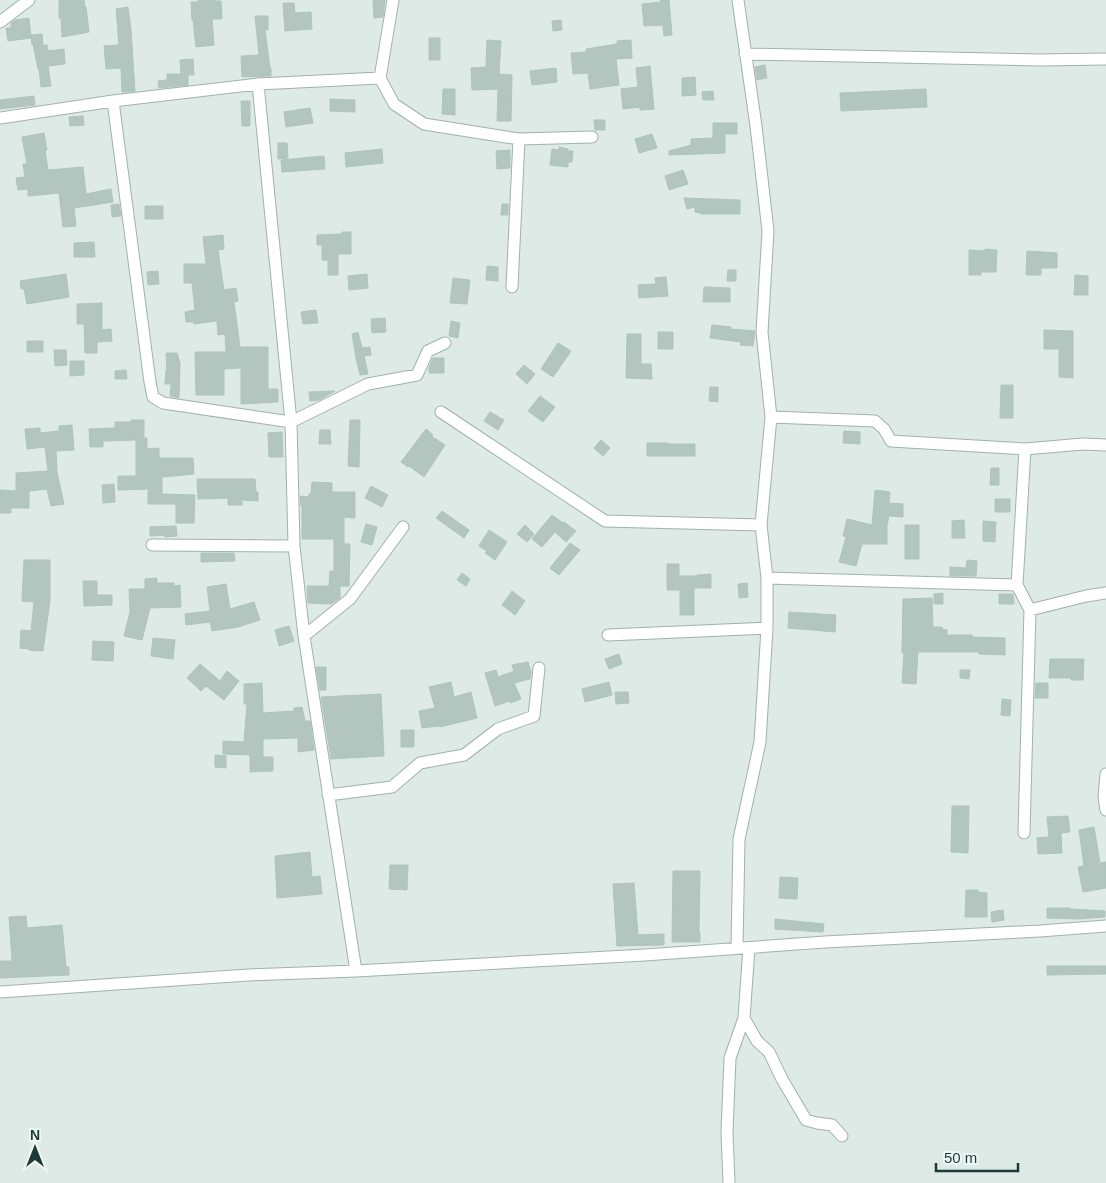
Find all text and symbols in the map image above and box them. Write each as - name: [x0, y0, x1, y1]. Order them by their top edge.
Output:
- north arrow: [10, 1123, 60, 1173]
- text: N: [30, 1127, 40, 1143]
- scale bar: [936, 1140, 1018, 1172]
- text: 50 m: [944, 1149, 977, 1166]

